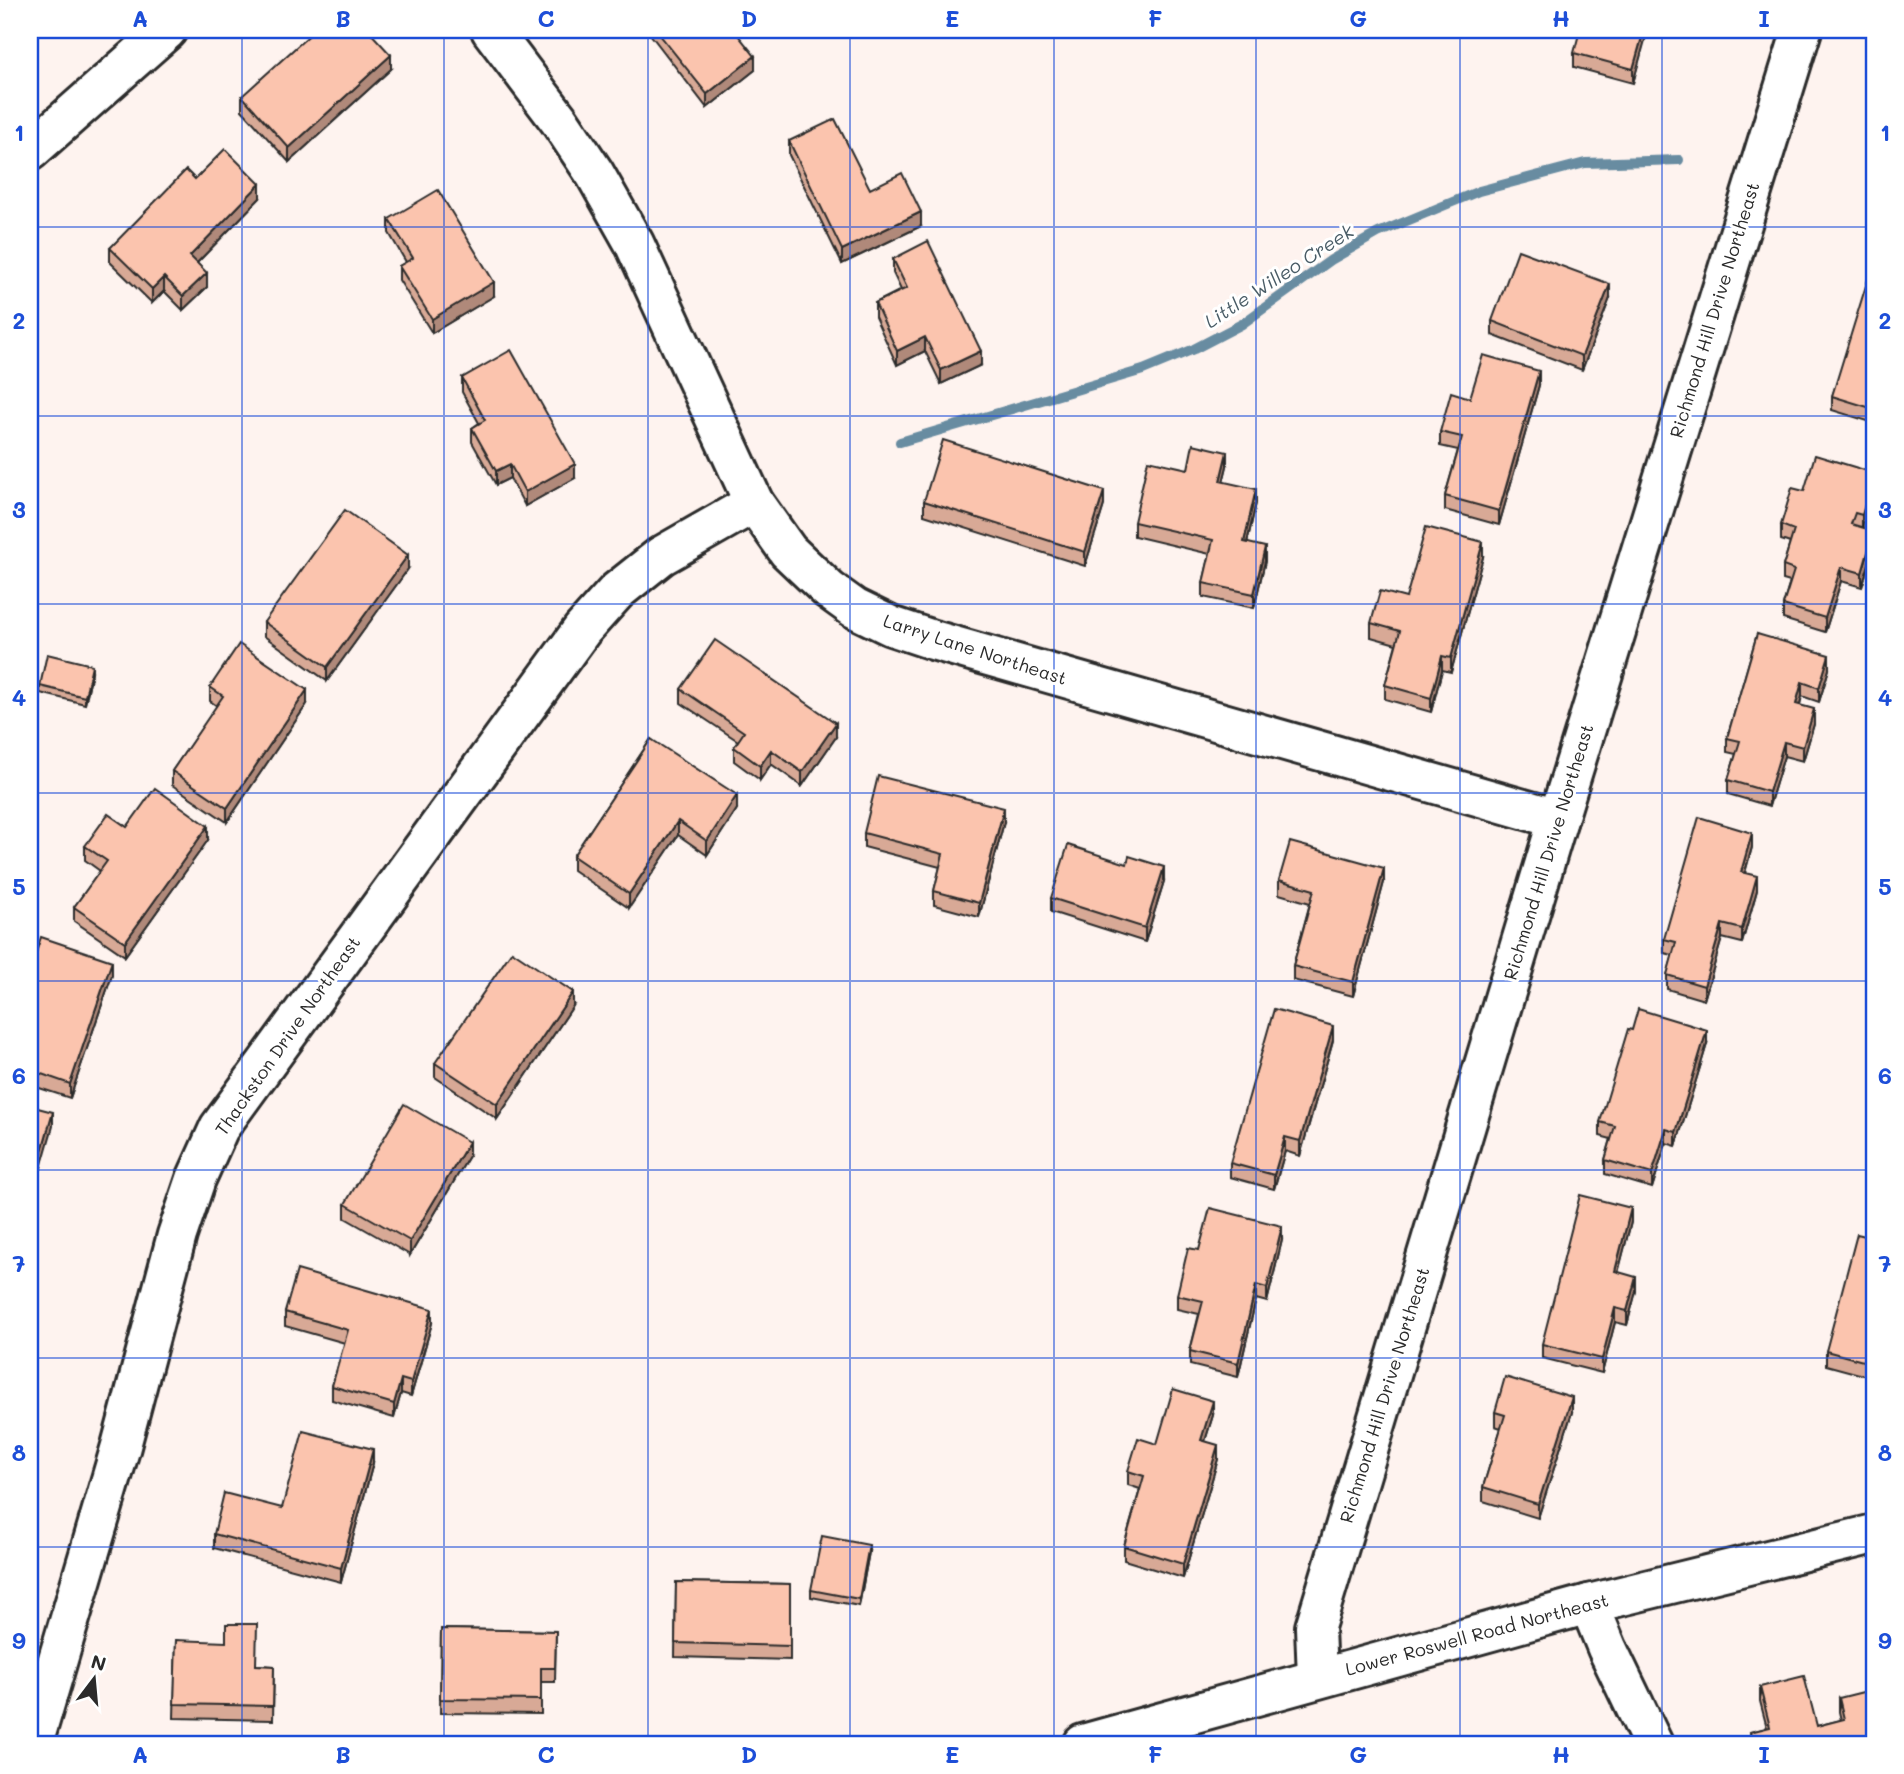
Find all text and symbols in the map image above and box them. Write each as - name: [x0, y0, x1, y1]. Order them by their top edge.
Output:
- text: A: [132, 3, 148, 33]
- text: B: [335, 3, 351, 33]
- text: C: [537, 3, 555, 33]
- text: D: [741, 3, 757, 33]
- text: E: [945, 3, 959, 33]
- text: F: [1148, 3, 1162, 33]
- text: G: [1349, 3, 1367, 33]
- text: H: [1552, 3, 1570, 33]
- text: I: [1758, 3, 1770, 33]
- text: 1: [14, 117, 24, 147]
- text: 1: [1880, 117, 1890, 147]
- street label: Richmond Hill Drive Northeast: [1664, 179, 1764, 441]
- water label: Little Willeo Creek: [1199, 217, 1359, 333]
- text: 2: [13, 305, 25, 335]
- text: 2: [1879, 305, 1891, 335]
- text: 3: [12, 494, 26, 524]
- text: 3: [1878, 494, 1892, 524]
- street label: Larry Lane Northeast: [881, 608, 1070, 690]
- text: 4: [12, 682, 26, 712]
- text: 4: [1878, 682, 1892, 712]
- street label: Richmond Hill Drive Northeast: [1498, 721, 1598, 983]
- text: 5: [12, 871, 26, 901]
- text: 5: [1878, 871, 1892, 901]
- street label: Thackston Drive Northeast: [209, 931, 365, 1140]
- text: 6: [12, 1060, 26, 1090]
- text: 6: [1878, 1060, 1892, 1090]
- text: 7: [13, 1248, 26, 1278]
- text: 7: [1879, 1248, 1892, 1278]
- street label: Richmond Hill Drive Northeast: [1334, 1264, 1434, 1526]
- text: 8: [12, 1437, 26, 1467]
- text: 8: [1878, 1437, 1892, 1467]
- street label: Lower Roswell Road Northeast: [1342, 1587, 1611, 1681]
- text: 9: [12, 1625, 26, 1655]
- text: 9: [1878, 1625, 1892, 1655]
- north arrow: [60, 1644, 130, 1714]
- text: N: [88, 1648, 109, 1676]
- text: A: [132, 1739, 148, 1769]
- text: B: [335, 1739, 351, 1769]
- text: C: [537, 1739, 555, 1769]
- text: D: [741, 1739, 757, 1769]
- text: E: [945, 1739, 959, 1769]
- text: F: [1148, 1739, 1162, 1769]
- text: G: [1349, 1739, 1367, 1769]
- text: H: [1552, 1739, 1570, 1769]
- text: I: [1758, 1739, 1770, 1769]

